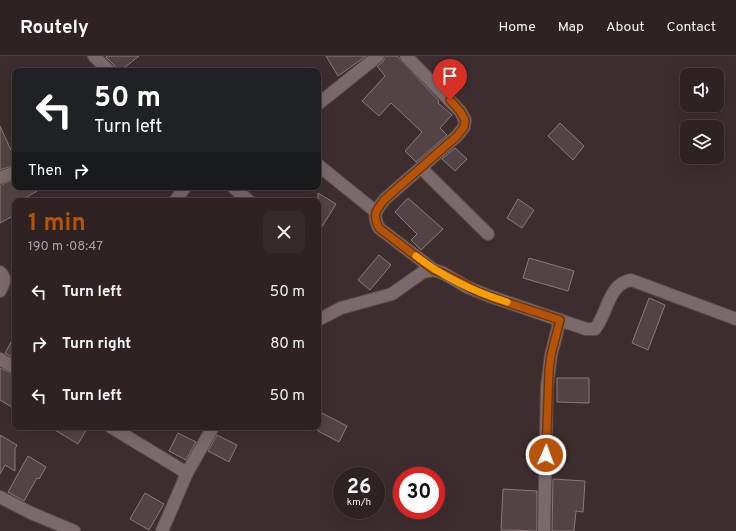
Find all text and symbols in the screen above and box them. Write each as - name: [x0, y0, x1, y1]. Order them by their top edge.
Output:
- text: Routely: [20, 16, 89, 40]
- text: Home: [499, 19, 536, 36]
- text: Map: [558, 19, 584, 36]
- text: About: [606, 19, 645, 36]
- text: Contact: [667, 19, 716, 36]
- pin: [433, 59, 467, 100]
- icon: arrive: [439, 65, 461, 87]
- map controls: [680, 68, 724, 164]
- button: sound: [680, 68, 724, 112]
- text: 50 m: [94, 81, 161, 117]
- icon: left: [28, 84, 80, 136]
- text: Turn left: [94, 116, 162, 139]
- button: layers: [680, 120, 724, 164]
- icon: right: [70, 160, 92, 182]
- text: Then: [28, 162, 62, 181]
- text: 1 min: [28, 209, 86, 239]
- button: close: [263, 211, 305, 253]
- text: 190 m · 08:47: [28, 239, 103, 255]
- icon: left: [28, 281, 50, 303]
- text: Turn left: [62, 283, 122, 302]
- text: 50 m: [270, 283, 305, 302]
- icon: right: [28, 333, 50, 355]
- text: Turn right: [62, 335, 131, 354]
- text: 80 m: [270, 335, 305, 354]
- icon: left: [28, 385, 50, 407]
- text: Turn left: [62, 387, 122, 406]
- text: 50 m: [270, 387, 305, 406]
- position arrow: [525, 434, 567, 476]
- speed limit sign: 30: [393, 467, 445, 519]
- text: 26: [347, 475, 371, 501]
- text: km/h: [347, 496, 371, 509]

